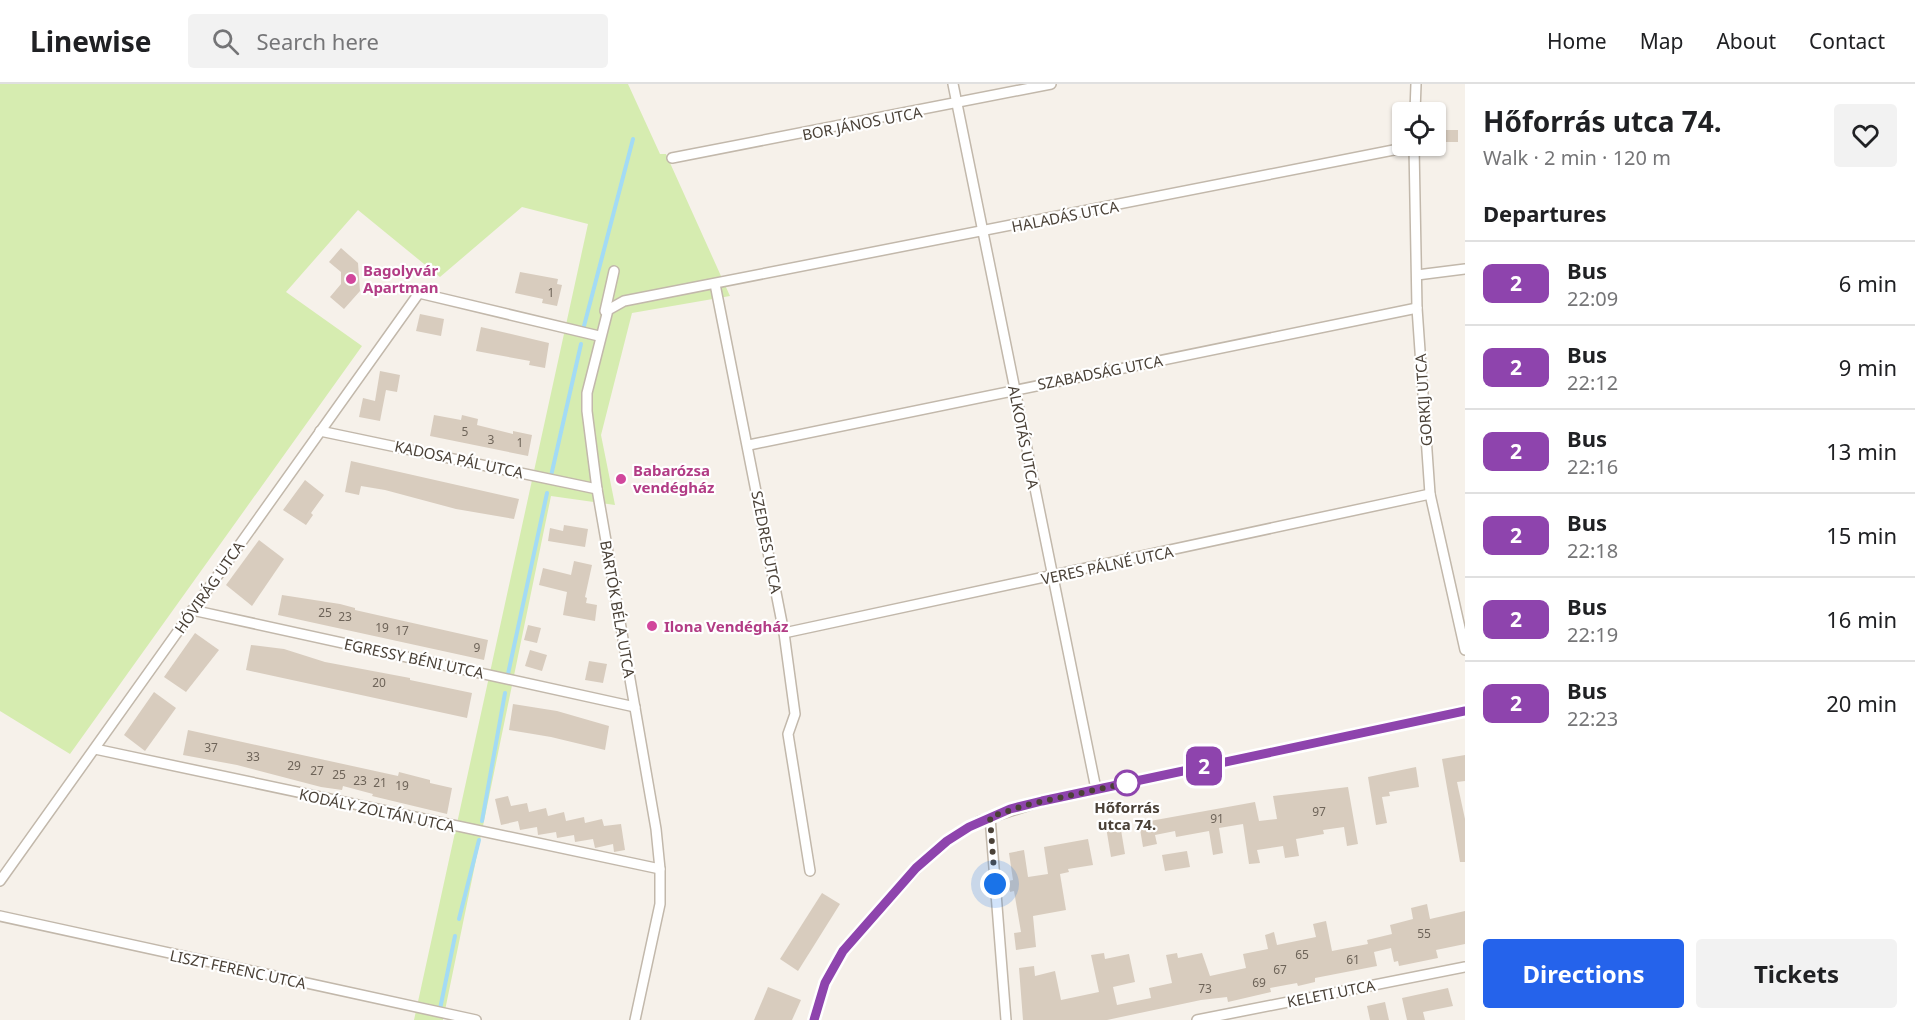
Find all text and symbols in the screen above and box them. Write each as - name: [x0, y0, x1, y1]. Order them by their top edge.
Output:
- search box: [188, 14, 608, 68]
- text: Linewise: [30, 22, 152, 60]
- icon: search: [209, 25, 242, 58]
- text: Search here: [257, 26, 379, 56]
- text: Home: [1547, 27, 1607, 55]
- text: Map: [1640, 27, 1683, 55]
- text: About: [1716, 27, 1776, 55]
- text: Contact: [1809, 27, 1885, 55]
- street label: BOR JÁNOS UTCA: [800, 101, 924, 144]
- map controls: [1392, 102, 1446, 156]
- button: locate: [1392, 102, 1446, 156]
- text: Hőforrás utca 74.: [1483, 102, 1722, 140]
- button: heart: [1834, 104, 1897, 167]
- text: Walk · 2 min · 120 m: [1483, 144, 1671, 171]
- street label: HALADÁS UTCA: [1010, 196, 1121, 236]
- text: Departures: [1483, 198, 1607, 228]
- text: Bus: [1567, 255, 1607, 285]
- place label: Bagolyvár Apartman: [363, 260, 438, 297]
- text: 6 min: [1839, 268, 1897, 298]
- text: 2: [1510, 269, 1522, 297]
- marker: Bagolyvár Apartman: [344, 272, 358, 286]
- house number: 1: [548, 284, 554, 301]
- text: 22:09: [1567, 285, 1618, 312]
- text: Bus: [1567, 339, 1607, 369]
- street label: SZABADSÁG UTCA: [1036, 350, 1165, 394]
- text: 9 min: [1839, 352, 1897, 382]
- street label: GORKIJ UTCA: [1410, 353, 1436, 447]
- text: 2: [1510, 353, 1522, 381]
- text: 22:12: [1567, 369, 1618, 396]
- street label: ALKOTÁS UTCA: [1004, 384, 1044, 491]
- house number: 5: [462, 423, 469, 440]
- text: Bus: [1567, 423, 1607, 453]
- house number: 3: [488, 431, 495, 448]
- house number: 1: [517, 434, 523, 451]
- street label: KADOSA PÁL UTCA: [393, 436, 526, 482]
- text: 13 min: [1826, 436, 1897, 466]
- text: 2: [1510, 437, 1522, 465]
- text: 22:16: [1567, 453, 1618, 480]
- place label: Babarózsa vendégház: [633, 460, 714, 497]
- marker: Babarózsa vendégház: [614, 472, 628, 486]
- street label: SZEDRES UTCA: [747, 489, 787, 595]
- text: Bus: [1567, 507, 1607, 537]
- text: 15 min: [1826, 520, 1897, 550]
- text: 2: [1510, 521, 1522, 549]
- street label: HÓVIRÁG UTCA: [170, 537, 248, 637]
- text: 22:18: [1567, 537, 1618, 564]
- street label: BARTÓK BÉLA UTCA: [596, 539, 640, 680]
- street label: VERES PÁLNÉ UTCA: [1039, 541, 1175, 589]
- text: Bus: [1567, 591, 1607, 621]
- house number: 25: [318, 604, 332, 621]
- text: 16 min: [1826, 604, 1897, 634]
- text: 2: [1510, 605, 1522, 633]
- house number: 23: [338, 608, 352, 625]
- place label: Ilona Vendégház: [664, 616, 789, 636]
- house number: 19: [375, 619, 389, 636]
- marker: Ilona Vendégház: [645, 619, 659, 633]
- text: 22:19: [1567, 621, 1618, 648]
- house number: 17: [395, 622, 409, 639]
- street label: EGRESSY BÉNI UTCA: [342, 633, 486, 683]
- house number: 9: [474, 639, 481, 656]
- house number: 20: [372, 674, 386, 691]
- text: Bus: [1567, 675, 1607, 705]
- text: 20 min: [1826, 688, 1897, 718]
- text: 2: [1510, 689, 1522, 717]
- text: 22:23: [1567, 705, 1618, 732]
- house number: 37: [204, 739, 218, 756]
- line badge: 2: [1184, 746, 1224, 786]
- house number: 33: [246, 748, 260, 765]
- text: 2: [1198, 752, 1210, 780]
- house number: 29: [287, 757, 301, 774]
- house number: 27: [310, 762, 324, 779]
- house number: 25: [332, 766, 346, 783]
- marker: Hőforrás utca 74.: [1114, 770, 1140, 796]
- house number: 23: [353, 772, 367, 789]
- house number: 21: [373, 774, 387, 791]
- house number: 19: [395, 777, 409, 794]
- street label: KODÁLY ZOLTÁN UTCA: [297, 784, 457, 836]
- place label: Hőforrás utca 74.: [1094, 797, 1160, 834]
- house number: 97: [1312, 803, 1326, 820]
- house number: 91: [1210, 810, 1224, 827]
- your location: [980, 869, 1010, 899]
- house number: 55: [1417, 925, 1431, 942]
- button: Directions: [1483, 939, 1684, 1008]
- button: Tickets: [1696, 939, 1897, 1008]
- street label: LISZT FERENC UTCA: [168, 945, 308, 993]
- house number: 65: [1295, 946, 1309, 963]
- house number: 61: [1346, 951, 1360, 968]
- house number: 67: [1273, 961, 1287, 978]
- house number: 69: [1252, 974, 1266, 991]
- street label: KELETI UTCA: [1285, 975, 1377, 1011]
- house number: 73: [1198, 980, 1212, 997]

